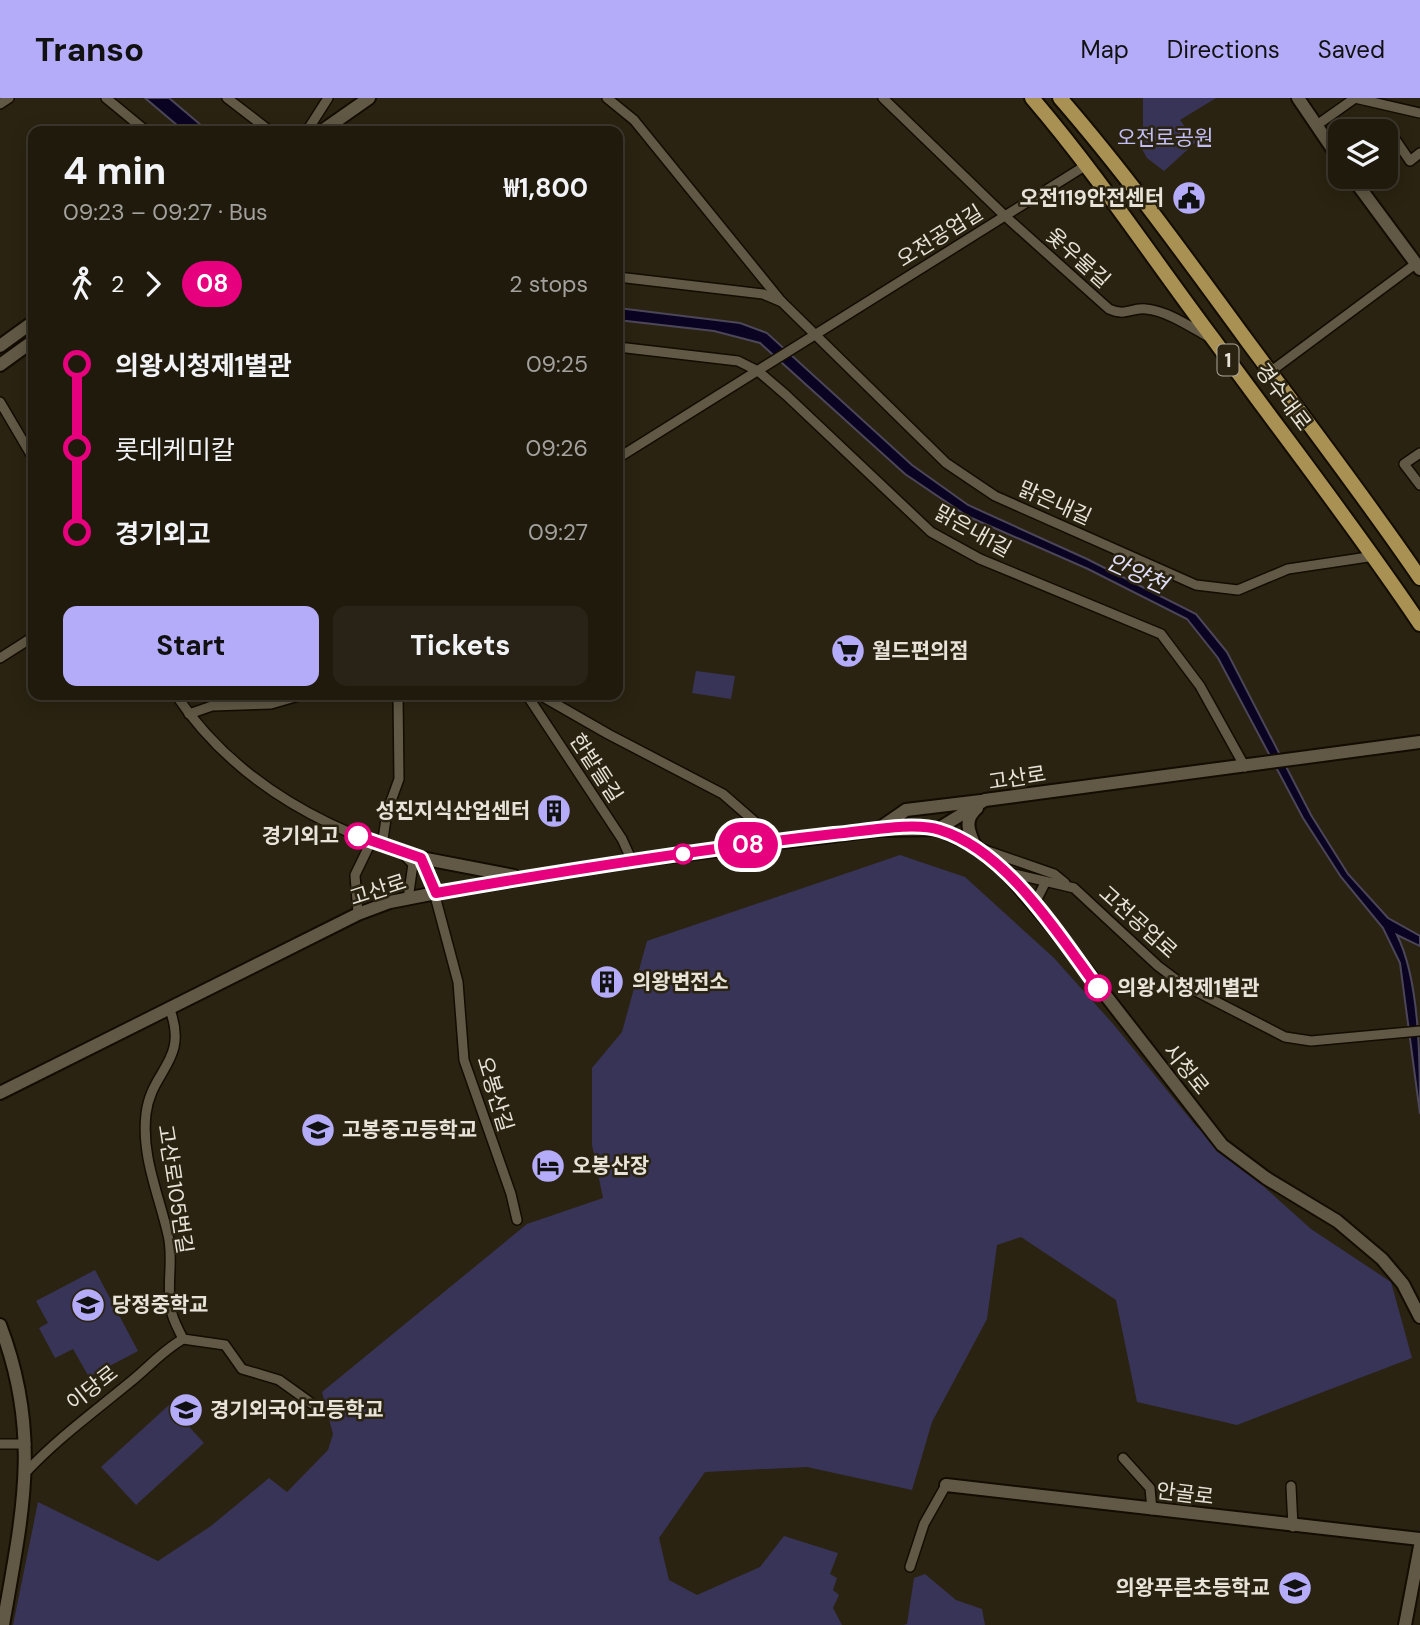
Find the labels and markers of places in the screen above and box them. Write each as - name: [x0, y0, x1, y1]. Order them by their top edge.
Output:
- public building icon: 오전119안전센터: [1170, 179, 1208, 217]
- place label: 오전119안전센터: [1019, 184, 1164, 212]
- supermarket icon: 월드편의점: [829, 632, 867, 670]
- place label: 월드편의점: [872, 637, 969, 665]
- building icon: 성진지식산업센터: [535, 792, 573, 830]
- place label: 성진지식산업센터: [375, 797, 530, 825]
- place label: 경기외고: [262, 822, 339, 850]
- marker: 경기외고: [345, 823, 371, 849]
- unlabelled marker: [673, 844, 693, 864]
- building icon: 의왕변전소: [588, 963, 626, 1001]
- place label: 의왕변전소: [632, 968, 729, 996]
- place label: 의왕시청제1별관: [1117, 974, 1260, 1002]
- marker: 의왕시청제1별관: [1085, 975, 1111, 1001]
- school or university icon: 고봉중고등학교: [299, 1111, 337, 1149]
- place label: 고봉중고등학교: [342, 1116, 477, 1144]
- hotel icon: 오봉산장: [529, 1147, 567, 1185]
- place label: 오봉산장: [572, 1152, 649, 1180]
- school or university icon: 당정중학교: [69, 1286, 107, 1324]
- place label: 당정중학교: [112, 1291, 209, 1319]
- school or university icon: 경기외국어고등학교: [167, 1391, 205, 1429]
- place label: 경기외국어고등학교: [210, 1396, 384, 1424]
- school or university icon: 의왕푸른초등학교: [1276, 1569, 1314, 1607]
- place label: 의왕푸른초등학교: [1115, 1574, 1270, 1602]

